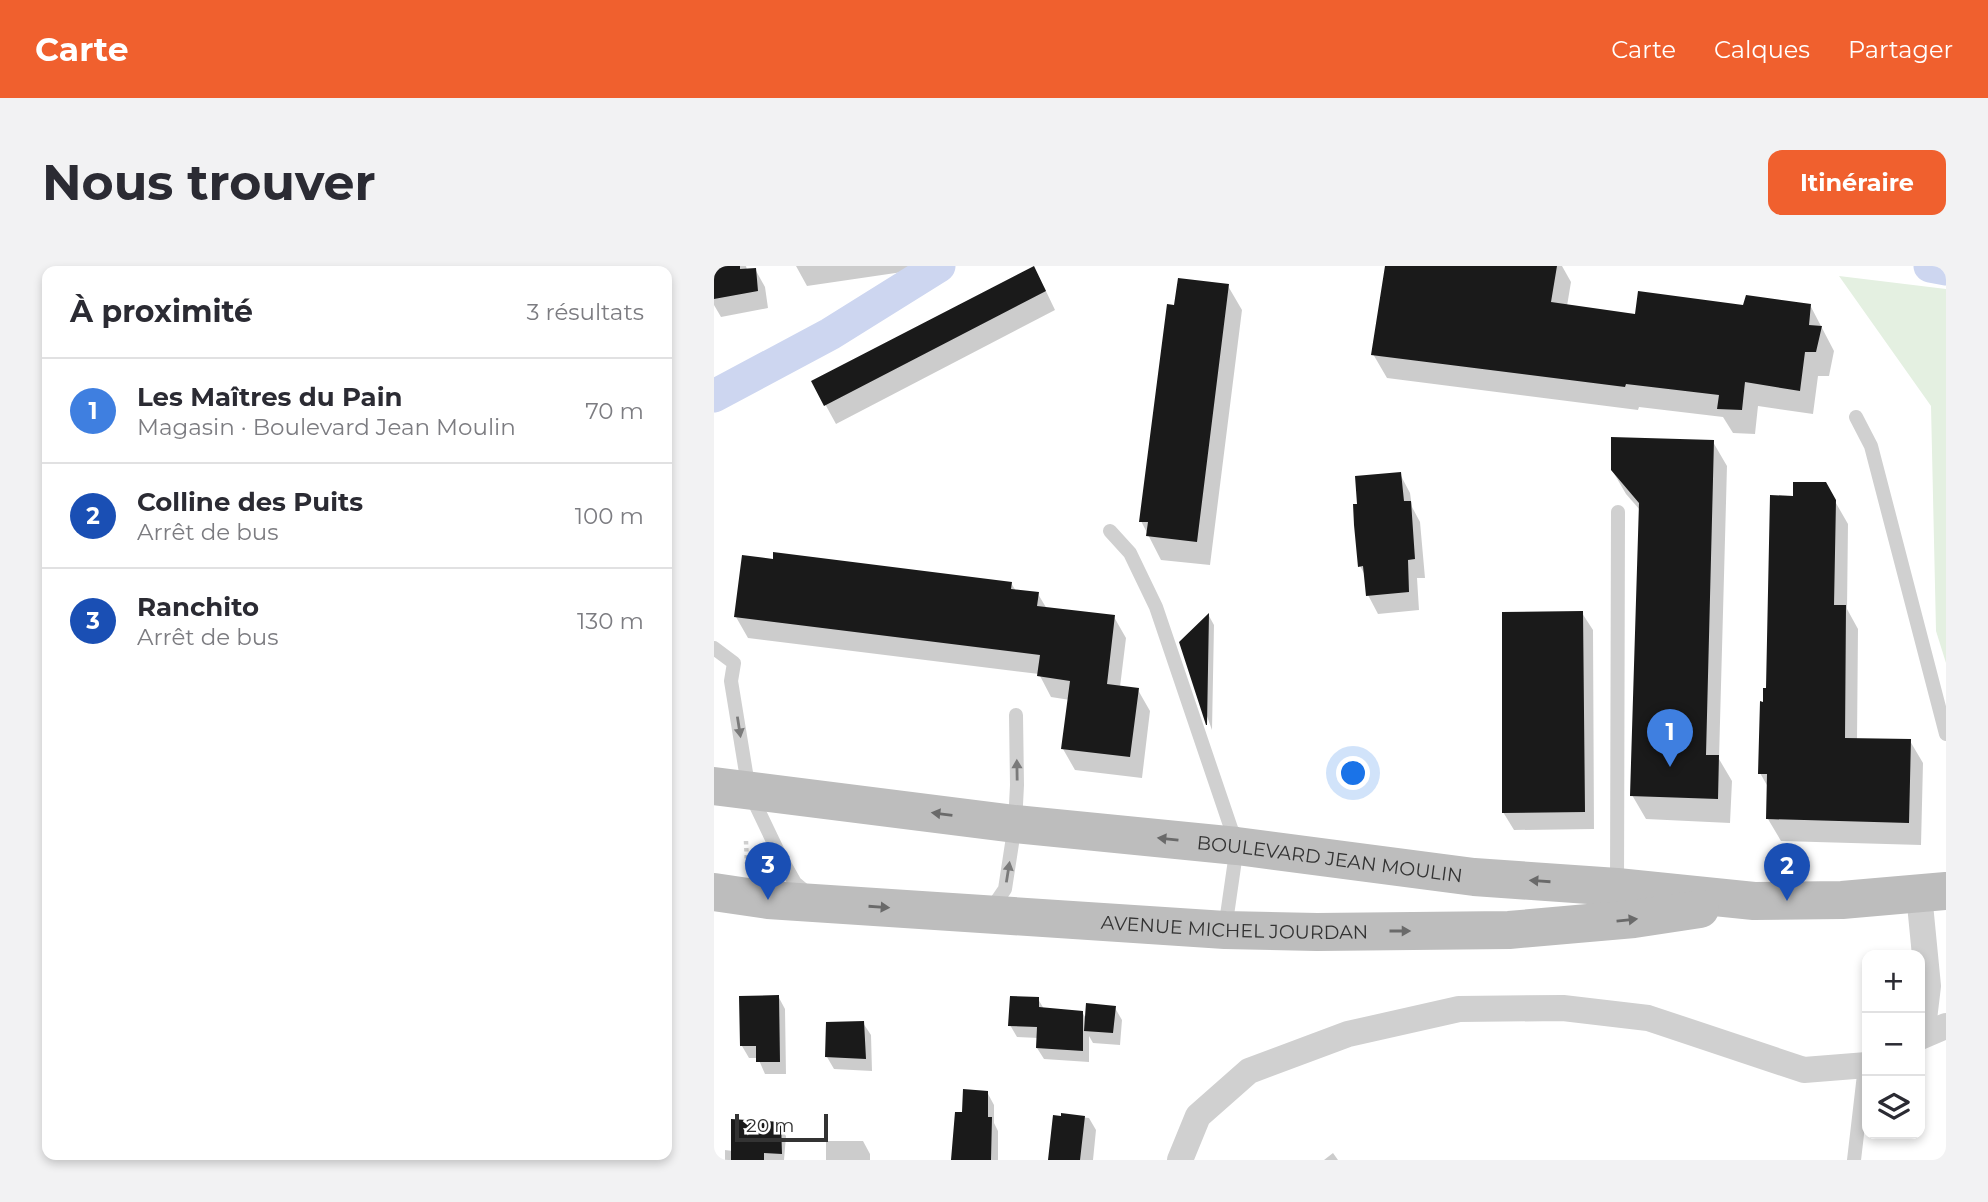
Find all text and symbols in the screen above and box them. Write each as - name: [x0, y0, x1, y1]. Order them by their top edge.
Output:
- text: Carte: [35, 29, 128, 69]
- text: Carte: [1611, 35, 1676, 64]
- text: Calques: [1714, 35, 1810, 64]
- text: Partager: [1848, 35, 1953, 64]
- button: Itinéraire: [1768, 150, 1946, 215]
- text: Nous trouver: [42, 153, 376, 212]
- text: À proximité: [70, 293, 253, 330]
- text: 3 résultats: [527, 298, 644, 326]
- text: Les Maîtres du Pain: [137, 381, 402, 413]
- text: 1: [88, 397, 98, 425]
- text: 70 m: [585, 397, 644, 425]
- text: Magasin · Boulevard Jean Moulin: [137, 413, 516, 441]
- text: Colline des Puits: [137, 486, 363, 518]
- text: 2: [86, 502, 100, 530]
- text: 100 m: [575, 502, 644, 530]
- text: Arrêt de bus: [137, 518, 279, 546]
- text: Ranchito: [137, 591, 259, 623]
- text: 3: [86, 607, 100, 635]
- text: 130 m: [577, 607, 644, 635]
- text: Arrêt de bus: [137, 623, 279, 651]
- pin: 1: [1647, 709, 1693, 767]
- one-way arrow: [734, 716, 745, 738]
- your location: [1336, 756, 1370, 790]
- one-way arrow: [1011, 758, 1023, 780]
- one-way arrow: [931, 808, 953, 819]
- street label: BOULEVARD JEAN MOULIN: [1196, 831, 1464, 887]
- one-way arrow: [1157, 834, 1179, 845]
- pin: 3: [745, 842, 791, 900]
- pin: 2: [1764, 843, 1810, 901]
- one-way arrow: [1003, 861, 1014, 883]
- one-way arrow: [1529, 876, 1551, 887]
- one-way arrow: [869, 902, 891, 913]
- street label: AVENUE MICHEL JOURDAN: [1100, 910, 1368, 944]
- one-way arrow: [1616, 914, 1638, 925]
- one-way arrow: [1389, 925, 1411, 937]
- map controls: [1862, 950, 1925, 1139]
- button: +: [1862, 950, 1925, 1013]
- button: −: [1862, 1013, 1925, 1076]
- button: layers: [1862, 1076, 1925, 1139]
- scale bar: [735, 1111, 828, 1143]
- text: 20 m: [746, 1114, 794, 1137]

